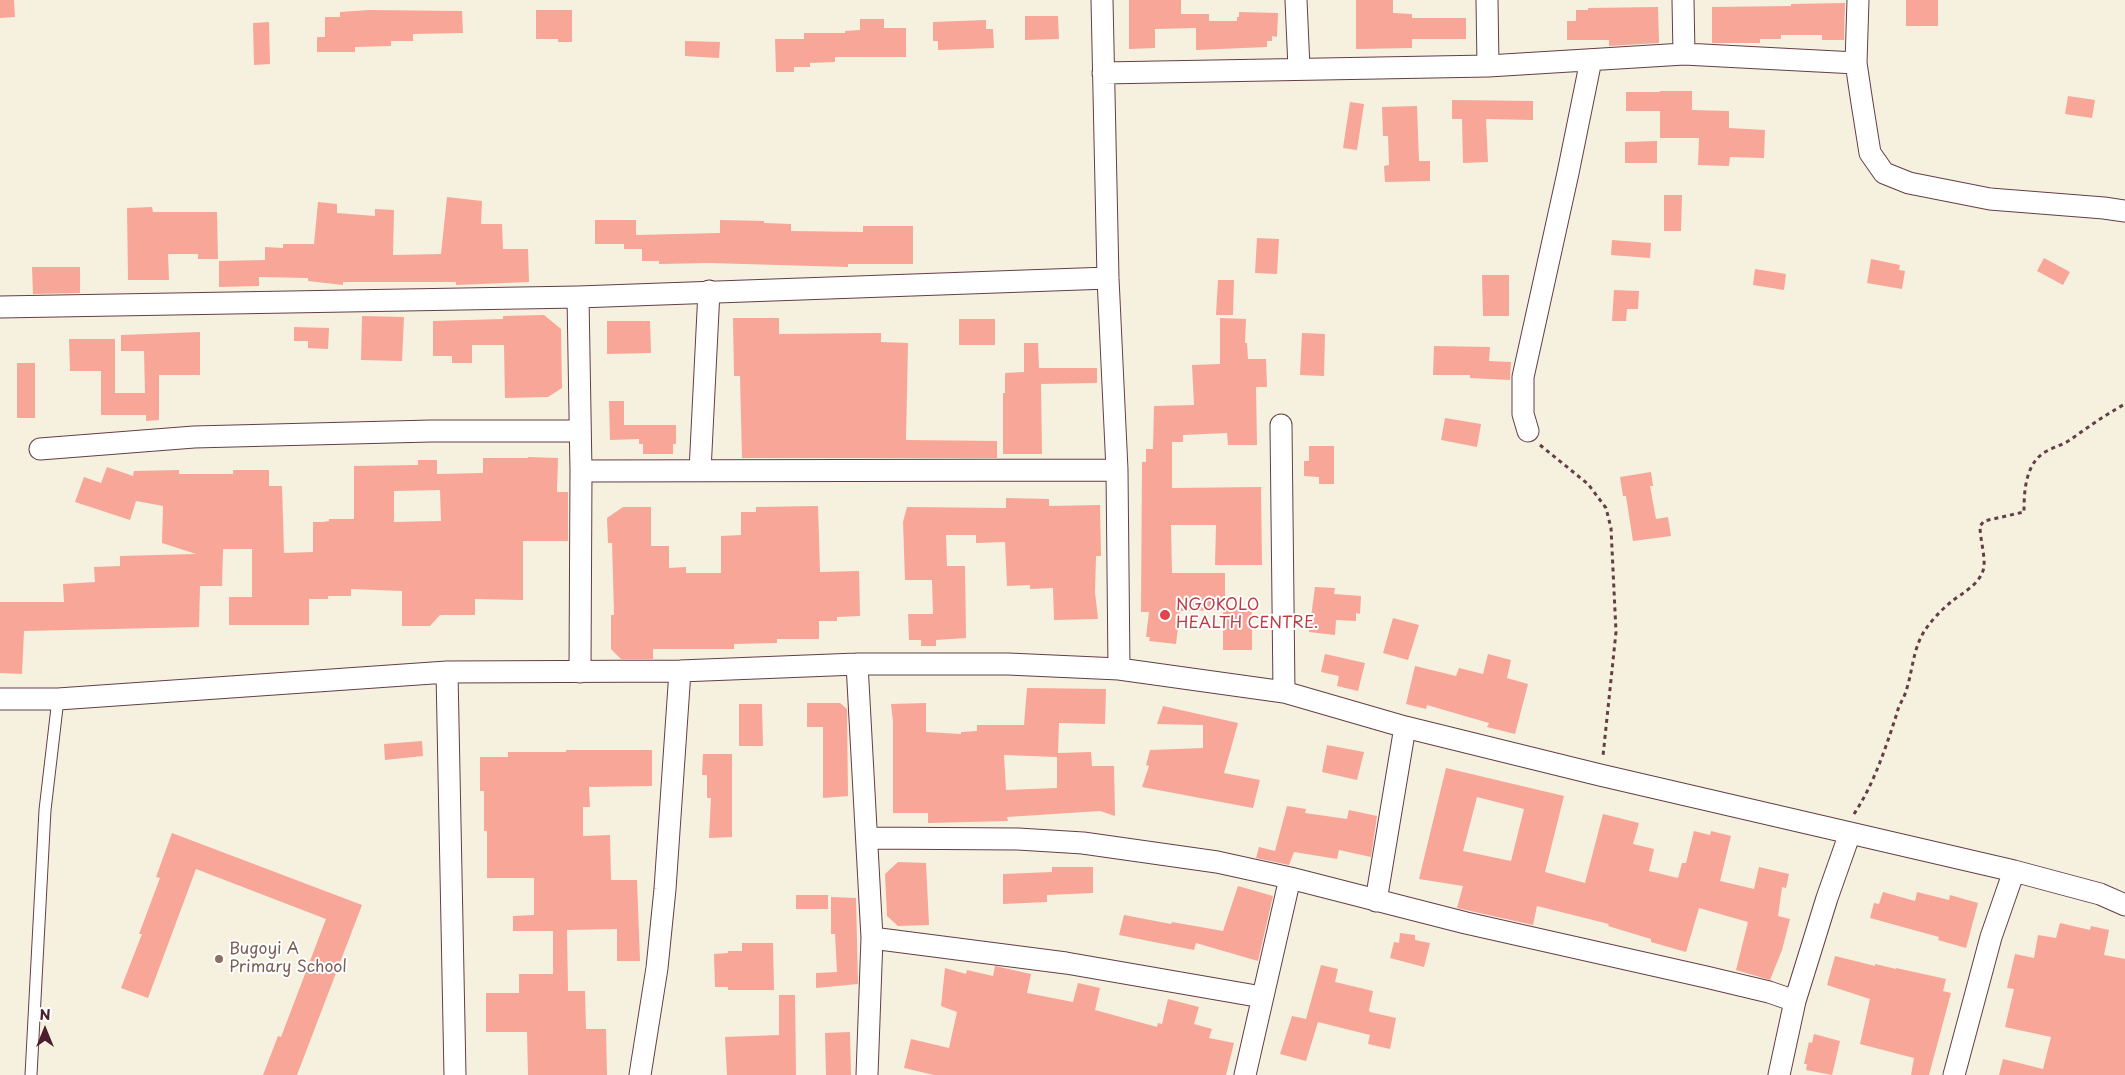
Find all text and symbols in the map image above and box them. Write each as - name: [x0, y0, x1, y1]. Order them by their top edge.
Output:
- place label: NGOKOLO HEALTH CENTRE.: [1176, 596, 1318, 634]
- marker: NGOKOLO HEALTH CENTRE.: [1158, 608, 1172, 622]
- place label: Bugoyi A Primary School: [229, 940, 347, 978]
- marker: Bugoyi A Primary School: [213, 953, 225, 965]
- text: N: [39, 1004, 51, 1025]
- north arrow: [20, 1005, 70, 1055]

